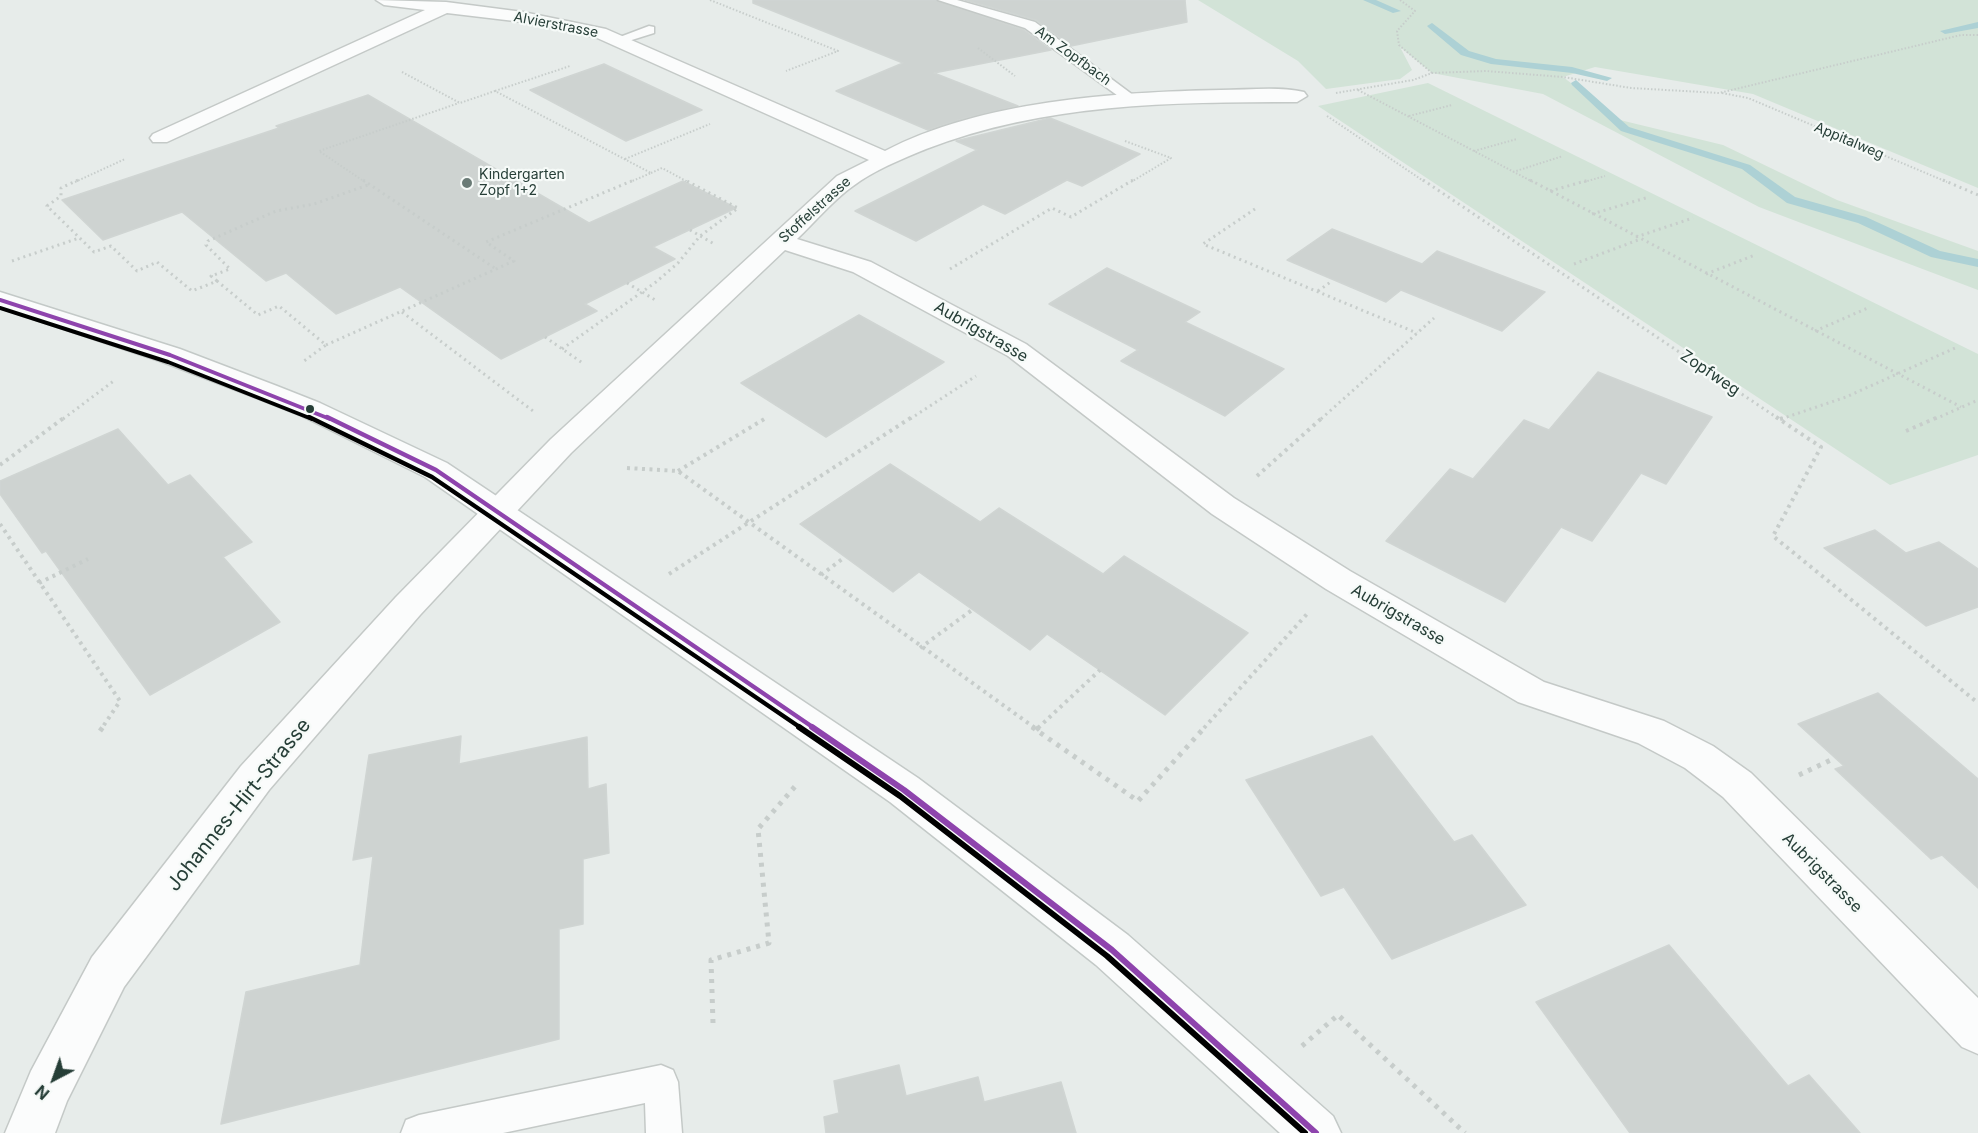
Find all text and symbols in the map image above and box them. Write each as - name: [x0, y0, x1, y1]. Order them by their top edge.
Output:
- street label: Alvierstrasse: [512, 9, 600, 41]
- street label: Am Zopfbach: [1032, 23, 1114, 89]
- street label: Appitalweg: [1812, 119, 1886, 163]
- place label: Kindergarten Zopf 1+2: [479, 167, 565, 200]
- street label: Stoffelstrasse: [776, 173, 854, 247]
- marker: Kindergarten Zopf 1+2: [460, 176, 474, 190]
- street label: Aubrigstrasse: [931, 297, 1031, 367]
- street label: Zopfweg: [1677, 346, 1743, 400]
- unlabelled marker: [304, 403, 316, 415]
- street label: Aubrigstrasse: [1348, 580, 1448, 650]
- street label: Johannes-Hirt-Strasse: [162, 714, 316, 896]
- street label: Aubrigstrasse: [1778, 829, 1866, 917]
- north arrow: [24, 1049, 84, 1109]
- text: N: [31, 1081, 53, 1104]

